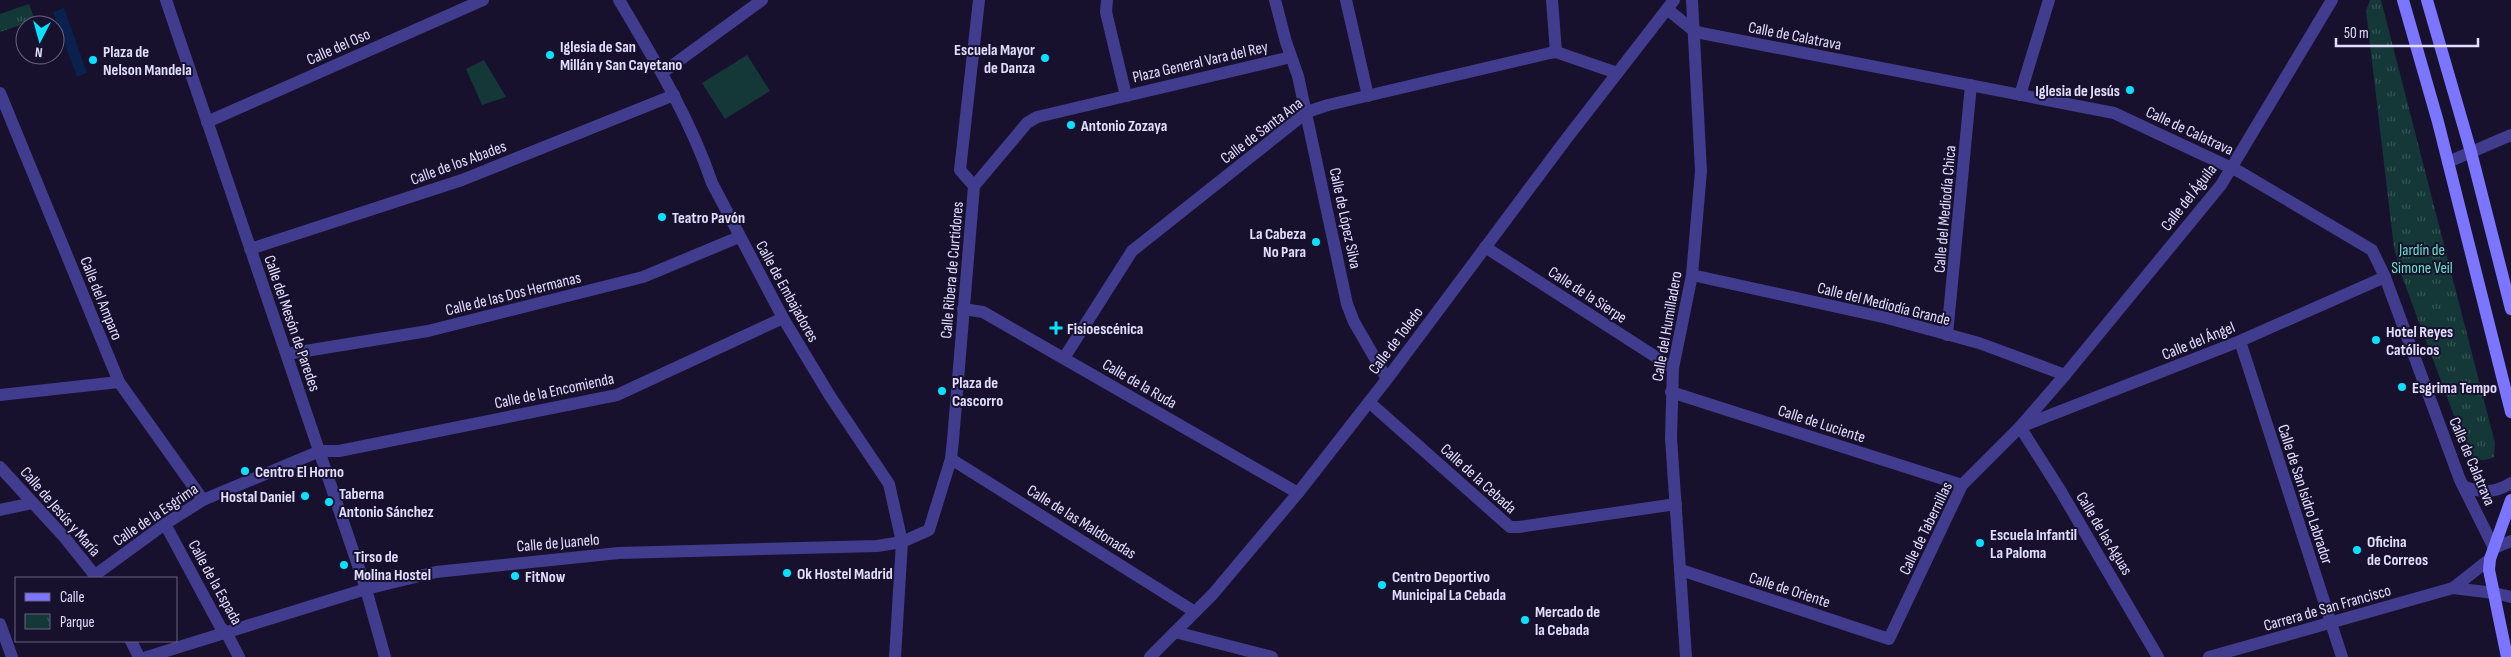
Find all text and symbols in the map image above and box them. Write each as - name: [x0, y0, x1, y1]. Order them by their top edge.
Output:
- north arrow: [15, 15, 65, 65]
- scale bar: [2336, 15, 2478, 47]
- street label: Calle de Calatrava: [1747, 18, 1843, 55]
- text: 50 m: [2344, 24, 2369, 43]
- street label: Calle del Oso: [304, 25, 373, 70]
- place label: Iglesia de San Millán y San Cayetano: [560, 38, 682, 75]
- street label: Plaza General Vara del Rey: [1131, 38, 1270, 87]
- place label: Escuela Mayor de Danza: [954, 41, 1035, 78]
- place label: Plaza de Nelson Mandela: [103, 43, 192, 80]
- text: N: [34, 44, 43, 61]
- marker: Iglesia de San Millán y San Cayetano: [544, 49, 556, 61]
- marker: Escuela Mayor de Danza: [1039, 52, 1051, 64]
- marker: Plaza de Nelson Mandela: [87, 54, 99, 66]
- place label: Iglesia de Jesús: [2035, 82, 2120, 101]
- marker: Iglesia de Jesús: [2124, 84, 2136, 96]
- street label: Calle de Santa Ana: [1217, 94, 1307, 168]
- street label: Calle de Calatrava: [2143, 103, 2236, 160]
- place label: Antonio Zozaya: [1080, 117, 1167, 136]
- marker: Antonio Zozaya: [1065, 119, 1077, 131]
- street label: Calle de los Abades: [408, 137, 509, 190]
- street label: Calle del Mediodía Chica: [1930, 145, 1961, 274]
- street label: Calle del Águila: [2157, 161, 2221, 235]
- street label: Calle de López Silva: [1325, 166, 1365, 271]
- street label: Calle Ribera de Curtidores: [937, 201, 968, 339]
- place label: Teatro Pavón: [672, 209, 745, 228]
- marker: Teatro Pavón: [656, 211, 668, 223]
- place label: La Cabeza No Para: [1249, 225, 1306, 262]
- marker: La Cabeza No Para: [1310, 236, 1322, 248]
- street label: Calle de Embajadores: [751, 238, 822, 346]
- park label: Jardín de Simone Veil: [2391, 241, 2453, 278]
- street label: Calle del Mesón de Paredes: [259, 253, 324, 394]
- street label: Calle del Amparo: [75, 254, 126, 343]
- street label: Calle de la Sierpe: [1544, 263, 1630, 328]
- street label: Calle de las Dos Hermanas: [444, 268, 583, 320]
- street label: Calle del Humilladero: [1648, 270, 1687, 383]
- street label: Calle del Mediodía Grande: [1815, 279, 1952, 330]
- street label: Calle de Toledo: [1365, 304, 1428, 378]
- street label: Calle del Ángel: [2159, 318, 2238, 365]
- place label: Fisioescénica: [1067, 320, 1143, 339]
- marker: Fisioescénica: [1049, 321, 1063, 335]
- place label: Hotel Reyes Católicos: [2386, 323, 2453, 360]
- marker: Hotel Reyes Católicos: [2370, 334, 2382, 346]
- street label: Calle de la Ruda: [1099, 355, 1180, 413]
- street label: Calle de la Encomienda: [493, 370, 616, 413]
- place label: Plaza de Cascorro: [952, 374, 1003, 411]
- place label: Esgrima Tempo: [2412, 379, 2497, 398]
- marker: Esgrima Tempo: [2396, 381, 2408, 393]
- marker: Plaza de Cascorro: [936, 385, 948, 397]
- street label: Calle de Luciente: [1775, 401, 1868, 447]
- street label: Calle de Calatrava: [2444, 414, 2499, 509]
- street label: Calle de San Isidro Labrador: [2273, 422, 2336, 567]
- street label: Calle de la Cebada: [1436, 440, 1520, 518]
- street label: Calle de Jesús y María: [16, 463, 104, 561]
- place label: Centro El Horno: [255, 463, 344, 482]
- marker: Centro El Horno: [239, 465, 251, 477]
- street label: Calle de Tabernillas: [1896, 479, 1957, 578]
- street label: Calle de la Esgrima: [110, 480, 202, 551]
- street label: Calle de las Maldonadas: [1023, 481, 1140, 564]
- place label: Taberna Antonio Sánchez: [338, 485, 434, 522]
- place label: Hostal Daniel: [221, 488, 295, 507]
- street label: Calle de las Aguas: [2071, 489, 2136, 579]
- marker: Hostal Daniel: [299, 490, 311, 502]
- marker: Taberna Antonio Sánchez: [323, 496, 335, 508]
- place label: Escuela Infantil La Paloma: [1990, 526, 2077, 563]
- street label: Calle de Juanelo: [516, 530, 600, 557]
- place label: Oficina de Correos: [2367, 533, 2428, 570]
- street label: Calle de la Espada: [184, 537, 246, 628]
- marker: Escuela Infantil La Paloma: [1974, 537, 1986, 549]
- marker: Oficina de Correos: [2351, 544, 2363, 556]
- place label: Tirso de Molina Hostel: [354, 548, 431, 585]
- marker: Tirso de Molina Hostel: [338, 559, 350, 571]
- place label: Ok Hostel Madrid: [797, 565, 893, 584]
- marker: Ok Hostel Madrid: [781, 567, 793, 579]
- place label: FitNow: [525, 568, 566, 587]
- place label: Centro Deportivo Municipal La Cebada: [1392, 568, 1506, 605]
- street label: Calle de Oriente: [1747, 568, 1833, 612]
- marker: FitNow: [509, 570, 521, 582]
- legend: [15, 577, 178, 642]
- marker: Centro Deportivo Municipal La Cebada: [1376, 579, 1388, 591]
- street label: Carrera de San Francisco: [2262, 581, 2393, 636]
- text: Calle: [60, 588, 84, 607]
- place label: Mercado de la Cebada: [1535, 603, 1600, 640]
- text: Parque: [60, 613, 95, 632]
- marker: Mercado de la Cebada: [1519, 614, 1531, 626]

